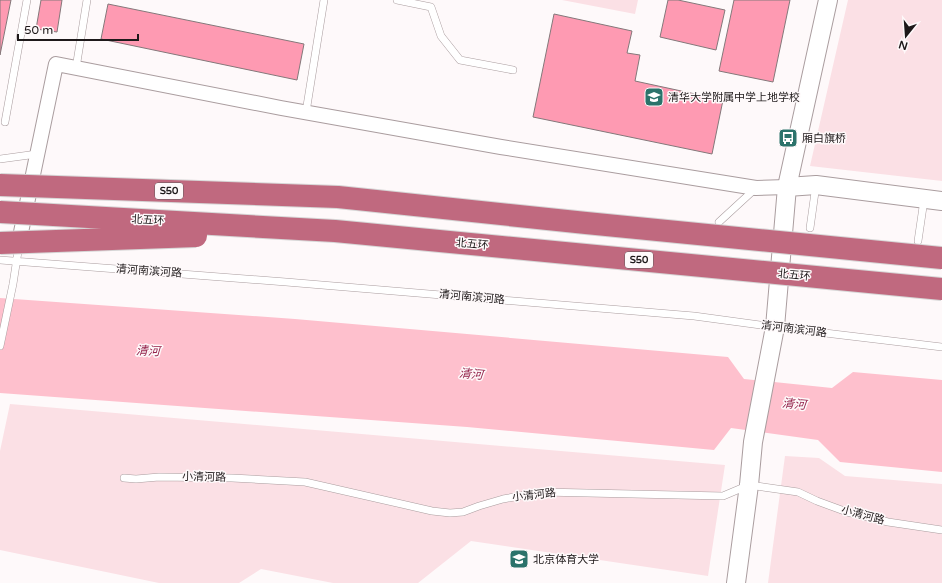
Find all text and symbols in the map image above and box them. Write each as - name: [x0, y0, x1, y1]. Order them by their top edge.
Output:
- scale bar: [18, 16, 138, 42]
- north arrow: [886, 16, 926, 56]
- text: 50 m: [24, 23, 53, 37]
- text: N: [897, 38, 909, 53]
- school or university icon: 清华大学附属中学上地学校: [643, 86, 665, 108]
- place label: 清华大学附属中学上地学校: [668, 91, 800, 104]
- bus stop icon: 厢白旗桥: [777, 127, 799, 149]
- place label: 厢白旗桥: [802, 132, 846, 145]
- road number: S50: [155, 183, 183, 199]
- street label: 北五环: [131, 213, 165, 227]
- street label: 北五环: [455, 236, 489, 252]
- road number: S50: [625, 252, 653, 268]
- street label: 清河南滨河路: [116, 262, 182, 280]
- street label: 北五环: [777, 267, 811, 283]
- street label: 清河南滨河路: [439, 288, 505, 306]
- street label: 清河南滨河路: [760, 319, 828, 339]
- water label: 清河: [136, 344, 162, 358]
- water label: 清河: [458, 366, 486, 382]
- water label: 清河: [781, 396, 809, 412]
- street label: 小清河路: [182, 470, 226, 484]
- street label: 小清河路: [511, 486, 557, 504]
- street label: 小清河路: [840, 503, 886, 527]
- school or university icon: 北京体育大学: [508, 548, 530, 570]
- place label: 北京体育大学: [533, 553, 599, 566]

